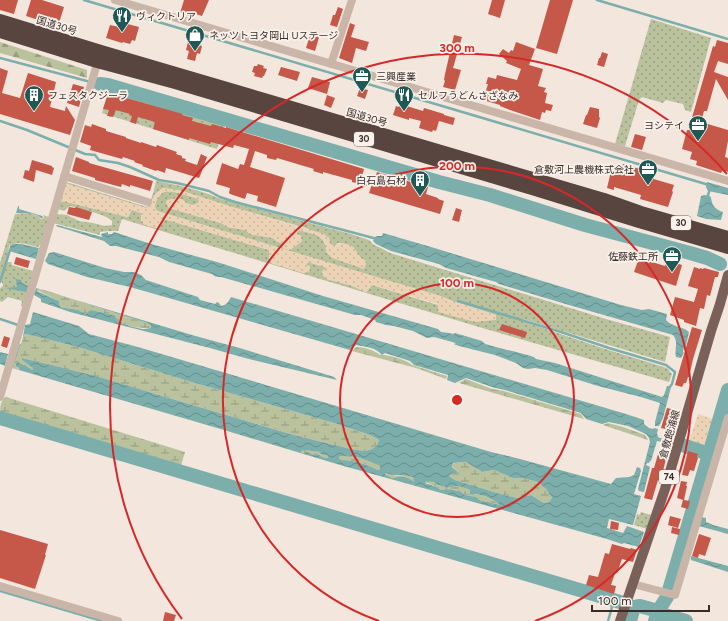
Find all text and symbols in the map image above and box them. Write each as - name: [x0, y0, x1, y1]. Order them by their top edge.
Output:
- restaurant icon: ヴィクトリア: [111, 5, 133, 33]
- place label: ヴィクトリア: [136, 10, 196, 23]
- street label: 国道30号: [35, 13, 79, 38]
- shop icon: ネッツトヨタ岡山 Uステージ: [184, 24, 206, 52]
- place label: ネッツトヨタ岡山 Uステージ: [209, 29, 338, 42]
- text: 300 m: [439, 41, 475, 55]
- office icon: 三興産業: [351, 65, 373, 93]
- place label: 三興産業: [376, 70, 416, 83]
- building icon: フェスタクジーラ: [23, 84, 45, 112]
- restaurant icon: セルフうどんさざなみ: [393, 84, 415, 112]
- place label: フェスタクジーラ: [48, 89, 128, 102]
- place label: セルフうどんさざなみ: [418, 89, 518, 102]
- street label: 国道30号: [345, 105, 389, 129]
- office icon: ヨシテイ: [687, 114, 709, 142]
- place label: ヨシテイ: [644, 119, 684, 132]
- road number: 30: [354, 132, 374, 146]
- office icon: 倉敷河上農機株式会社: [637, 158, 659, 186]
- text: 200 m: [439, 159, 475, 173]
- place label: 倉敷河上農機株式会社: [534, 163, 634, 176]
- building icon: 白石島石材: [409, 169, 431, 197]
- place label: 白石島石材: [356, 174, 406, 187]
- road number: 30: [671, 216, 691, 230]
- office icon: 佐藤鉄工所: [661, 245, 683, 273]
- place label: 佐藤鉄工所: [608, 250, 658, 263]
- text: 100 m: [440, 276, 474, 290]
- centre of rings: [450, 393, 464, 407]
- street label: 倉敷飽浦線: [656, 408, 683, 460]
- road number: 74: [659, 470, 679, 484]
- scale bar: [592, 587, 709, 613]
- text: 100 m: [598, 594, 632, 608]

